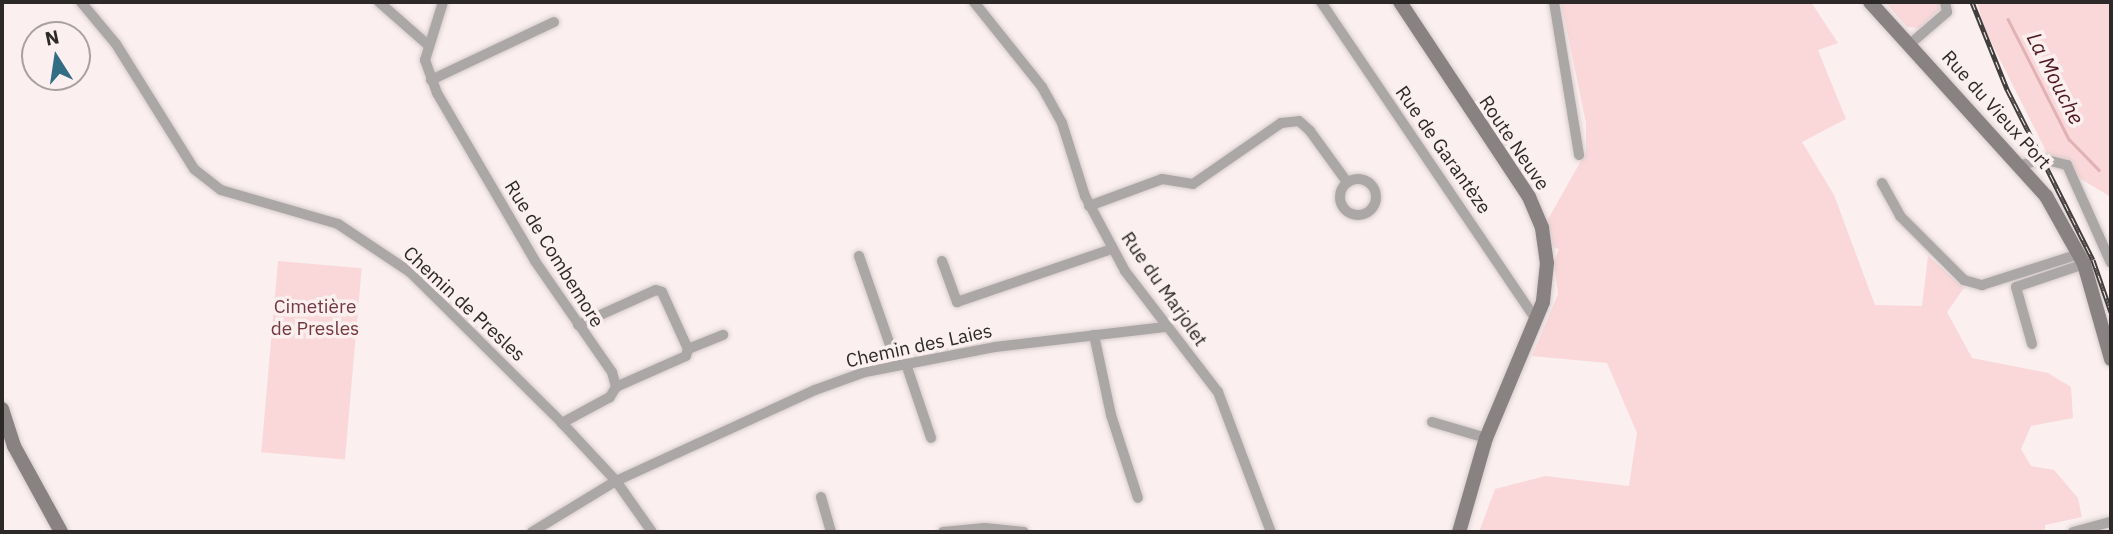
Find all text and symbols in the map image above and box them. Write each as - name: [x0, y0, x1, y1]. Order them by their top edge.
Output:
- north arrow: [21, 21, 91, 91]
- text: N: [43, 24, 61, 51]
- water label: La Mouche: [2022, 28, 2090, 128]
- street label: Rue du Vieux Port: [1937, 46, 2055, 174]
- street label: Rue de Garantèze: [1390, 82, 1496, 218]
- street label: Route Neuve: [1474, 91, 1554, 195]
- street label: Rue de Combemore: [500, 176, 608, 332]
- street label: Rue du Marjolet: [1116, 227, 1212, 351]
- street label: Chemin de Presles: [398, 242, 530, 366]
- park label: Cimetière de Presles: [271, 296, 359, 340]
- street label: Chemin des Laies: [844, 319, 994, 373]

